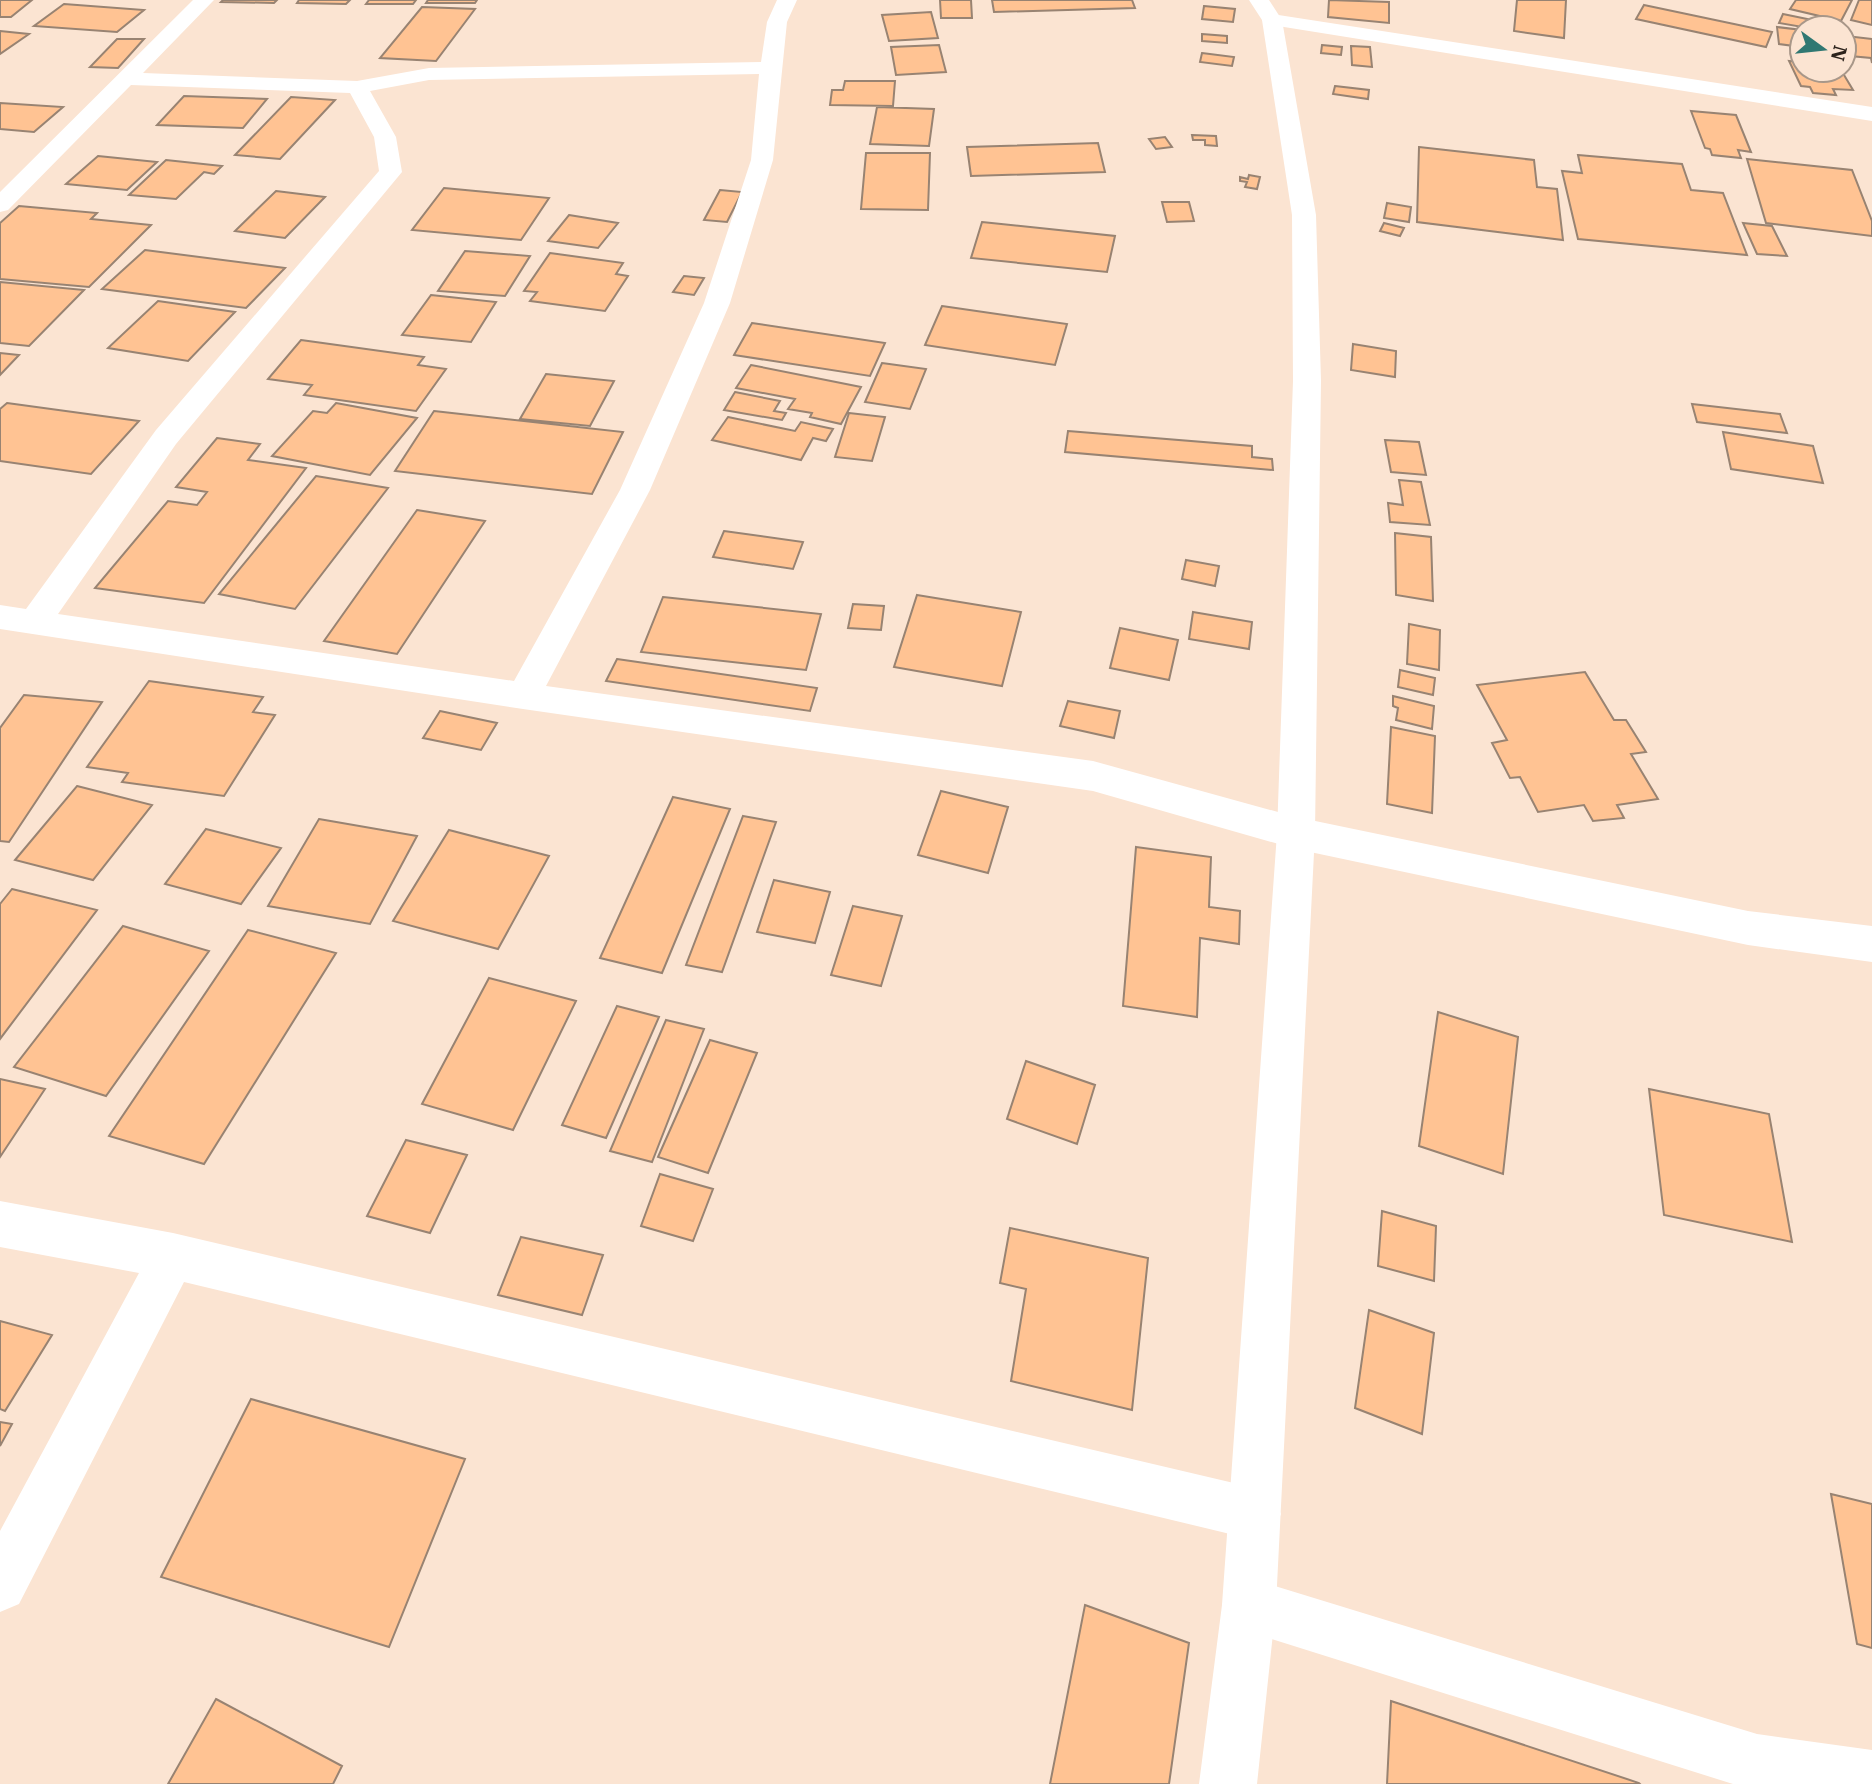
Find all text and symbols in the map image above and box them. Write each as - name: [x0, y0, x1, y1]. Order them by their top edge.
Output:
- north arrow: [1788, 14, 1858, 84]
- text: N: [1826, 43, 1853, 64]

